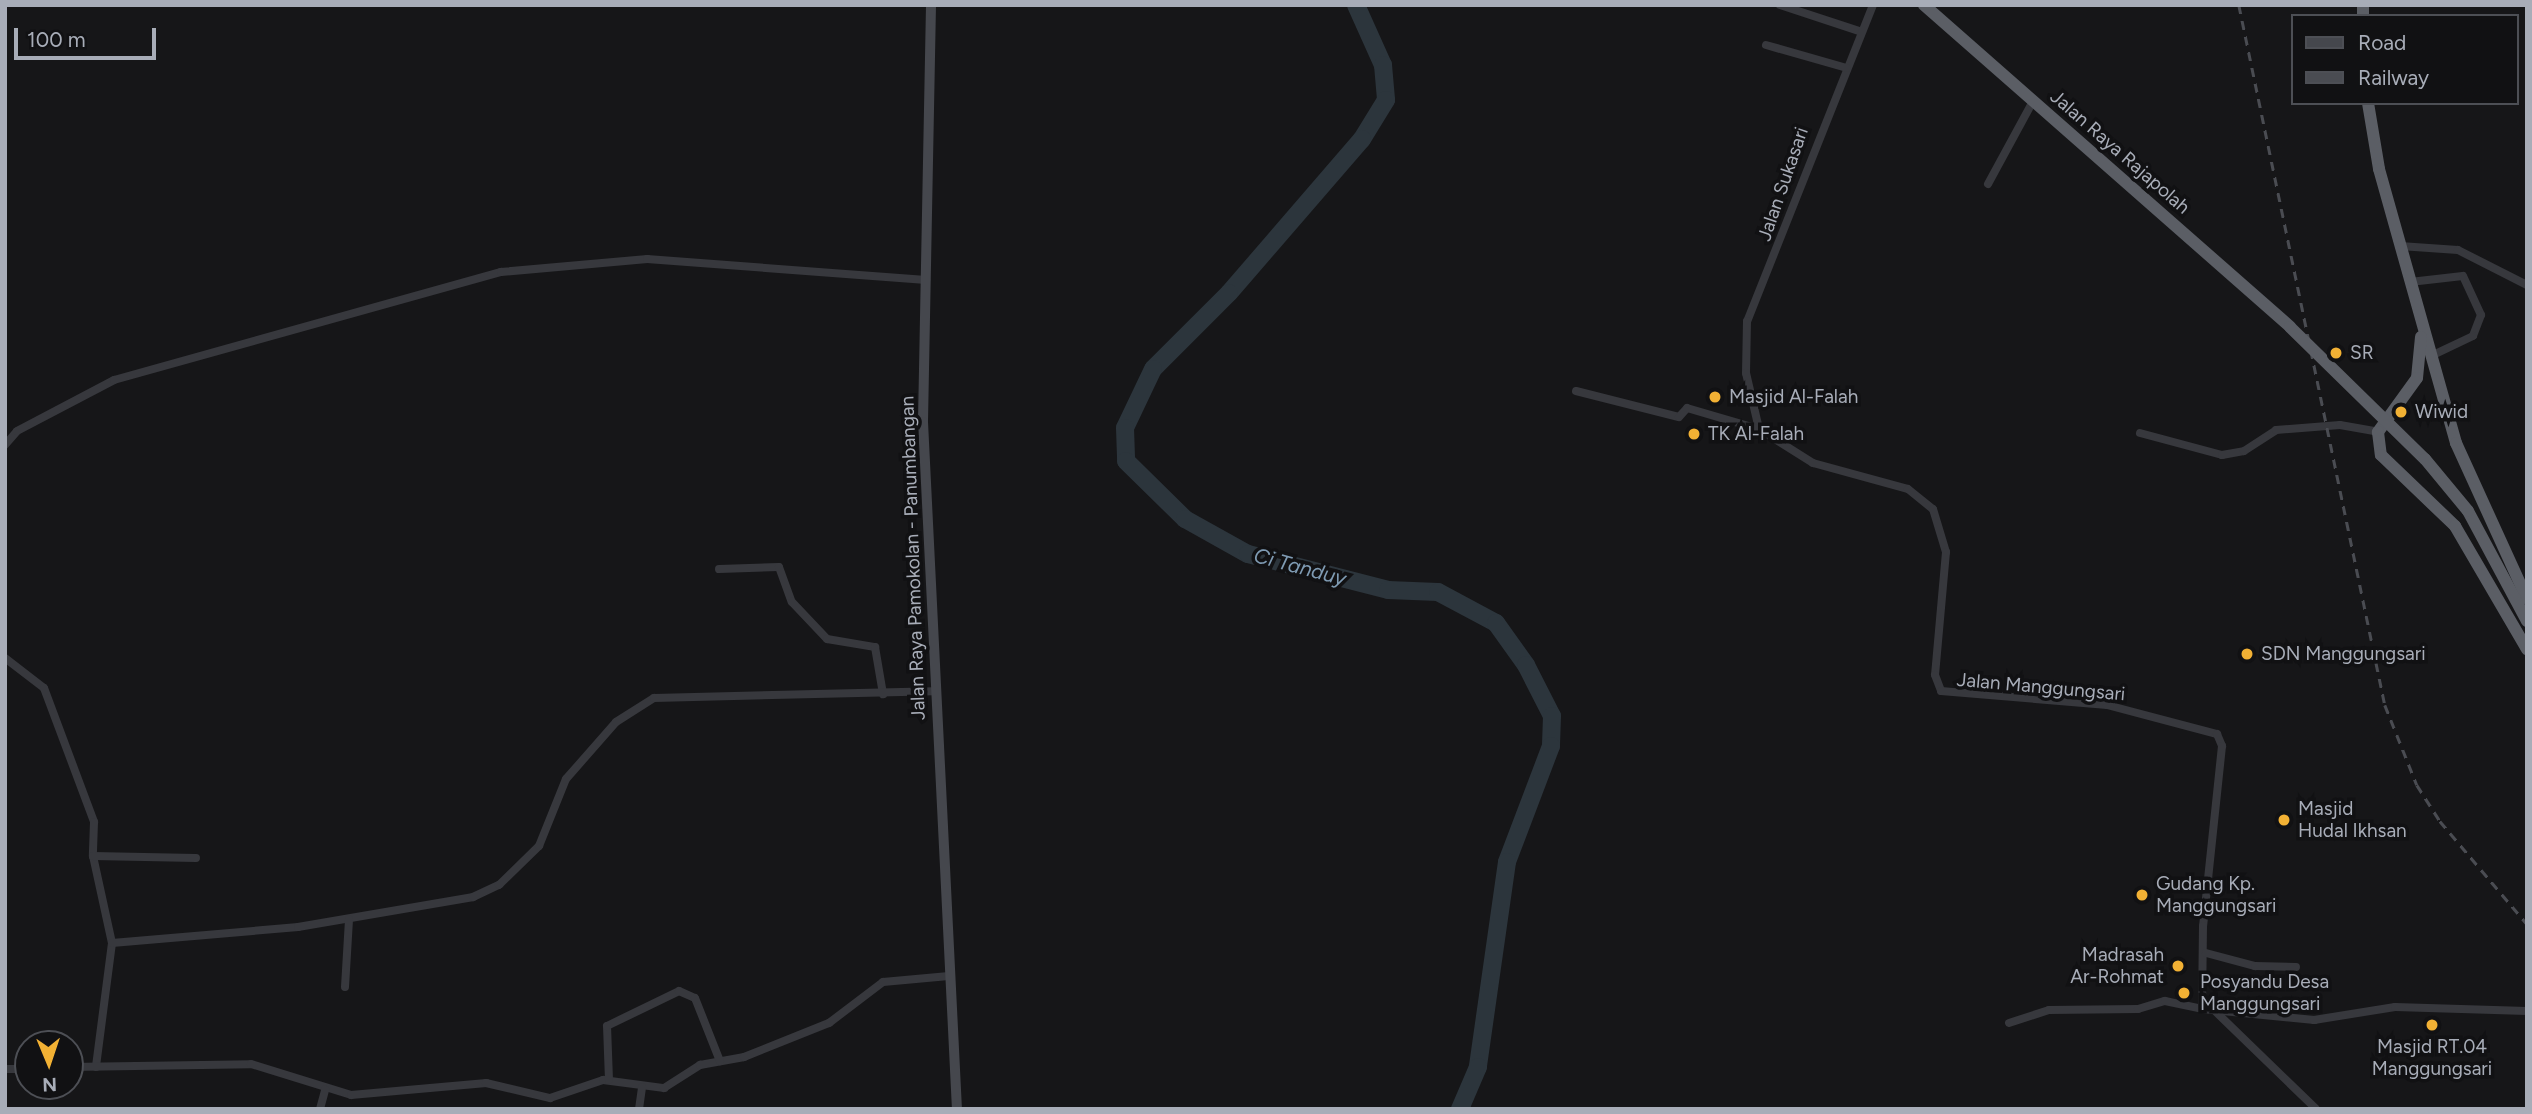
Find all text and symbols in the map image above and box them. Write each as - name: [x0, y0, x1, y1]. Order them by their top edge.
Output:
- scale bar: [18, 14, 159, 58]
- legend: [2290, 14, 2518, 105]
- text: 100 m: [27, 27, 86, 52]
- text: Road: [2358, 30, 2406, 55]
- text: Railway: [2358, 65, 2429, 90]
- street label: Jalan Raya Rajapolah: [2046, 85, 2194, 219]
- street label: Jalan Sukasari: [1753, 124, 1813, 244]
- place label: SR: [2350, 342, 2374, 364]
- marker: SR: [2328, 345, 2344, 361]
- place label: Masjid Al-Falah: [1729, 386, 1858, 408]
- marker: Masjid Al-Falah: [1707, 389, 1723, 405]
- street label: Jalan Raya Pamokolan - Panumbangan: [896, 395, 930, 721]
- place label: Wiwid: [2415, 401, 2468, 423]
- marker: Wiwid: [2393, 404, 2409, 420]
- place label: TK Al-Falah: [1708, 423, 1804, 445]
- marker: TK Al-Falah: [1686, 426, 1702, 442]
- water label: Ci Tanduy: [1251, 543, 1349, 591]
- place label: SDN Manggungsari: [2261, 643, 2426, 665]
- marker: SDN Manggungsari: [2239, 646, 2255, 662]
- street label: Jalan Manggungsari: [1956, 668, 2126, 706]
- place label: Masjid Hudal Ikhsan: [2298, 798, 2407, 842]
- marker: Masjid Hudal Ikhsan: [2276, 812, 2292, 828]
- place label: Gudang Kp. Manggungsari: [2156, 873, 2276, 917]
- marker: Gudang Kp. Manggungsari: [2134, 887, 2150, 903]
- place label: Madrasah Ar-Rohmat: [2070, 944, 2164, 988]
- marker: Madrasah Ar-Rohmat: [2170, 958, 2186, 974]
- place label: Posyandu Desa Manggungsari: [2200, 971, 2329, 1015]
- marker: Posyandu Desa Manggungsari: [2174, 983, 2194, 1003]
- marker: Masjid RT.04 Manggungsari: [2424, 1017, 2440, 1033]
- north arrow: [14, 1030, 84, 1100]
- place label: Masjid RT.04 Manggungsari: [2372, 1036, 2492, 1080]
- text: N: [42, 1073, 57, 1096]

